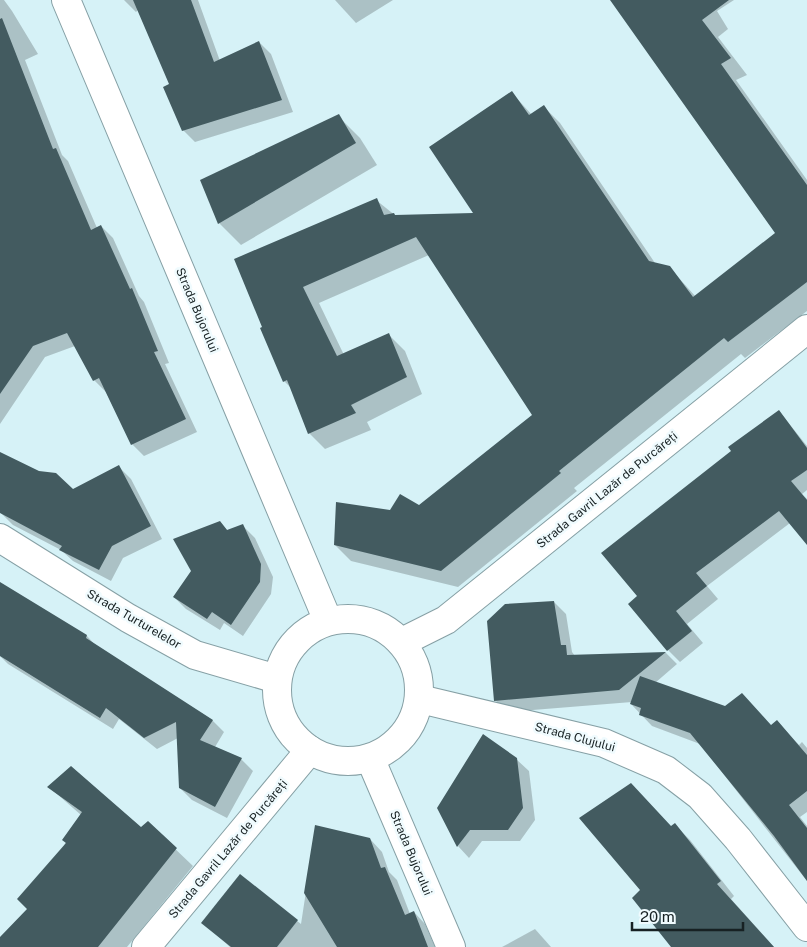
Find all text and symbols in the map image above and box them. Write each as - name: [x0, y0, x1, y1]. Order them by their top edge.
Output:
- street label: Strada Bujorului: [173, 266, 221, 354]
- street label: Strada Gavril Lazăr de Purcăreți: [534, 429, 680, 551]
- street label: Strada Turturelelor: [84, 586, 184, 652]
- street label: Strada Clujului: [533, 720, 617, 754]
- street label: Strada Gavril Lazăr de Purcăreți: [166, 777, 290, 921]
- street label: Strada Bujorului: [387, 809, 435, 897]
- scale bar: [632, 900, 743, 932]
- text: 20 m: [640, 908, 675, 925]

